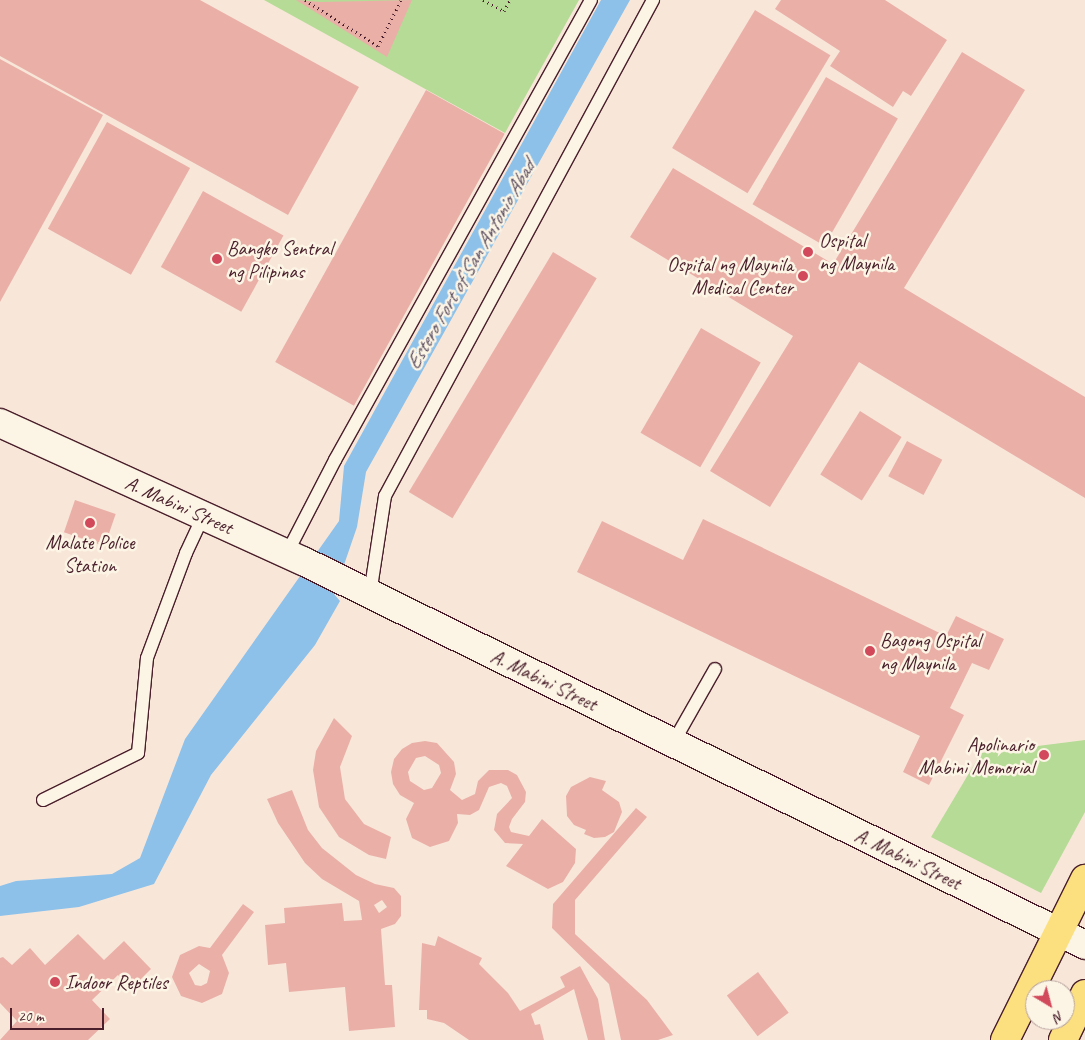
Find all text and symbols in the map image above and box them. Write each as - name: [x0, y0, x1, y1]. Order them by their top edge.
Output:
- water label: Estero Fort of San Antonio Abad: [400, 156, 540, 374]
- place label: Ospital ng Maynila: [819, 228, 894, 275]
- place label: Bangko Sentral ng Pilipinas: [227, 236, 331, 283]
- marker: Ospital ng Maynila: [801, 245, 815, 259]
- place label: Ospital ng Maynila Medical Center: [667, 252, 793, 299]
- marker: Bangko Sentral ng Pilipinas: [211, 253, 223, 265]
- marker: Ospital ng Maynila Medical Center: [797, 270, 809, 282]
- street label: A. Mabini Street: [121, 471, 237, 539]
- marker: Malate Police Station: [84, 517, 96, 529]
- place label: Malate Police Station: [46, 531, 134, 578]
- place label: Bagong Ospital ng Maynila: [880, 628, 980, 675]
- street label: A. Mabini Street: [487, 644, 601, 716]
- marker: Bagong Ospital ng Maynila: [864, 645, 876, 657]
- place label: Apolinario Mabini Memorial: [919, 732, 1034, 779]
- marker: Apolinario Mabini Memorial: [1038, 749, 1050, 761]
- street label: A. Mabini Street: [851, 823, 965, 895]
- place label: Indoor Reptiles: [65, 970, 167, 994]
- marker: Indoor Reptiles: [49, 976, 61, 988]
- north arrow: [1025, 980, 1075, 1030]
- scale bar: [12, 998, 106, 1030]
- text: 20 m: [18, 1007, 44, 1026]
- text: N: [1050, 1007, 1067, 1026]

